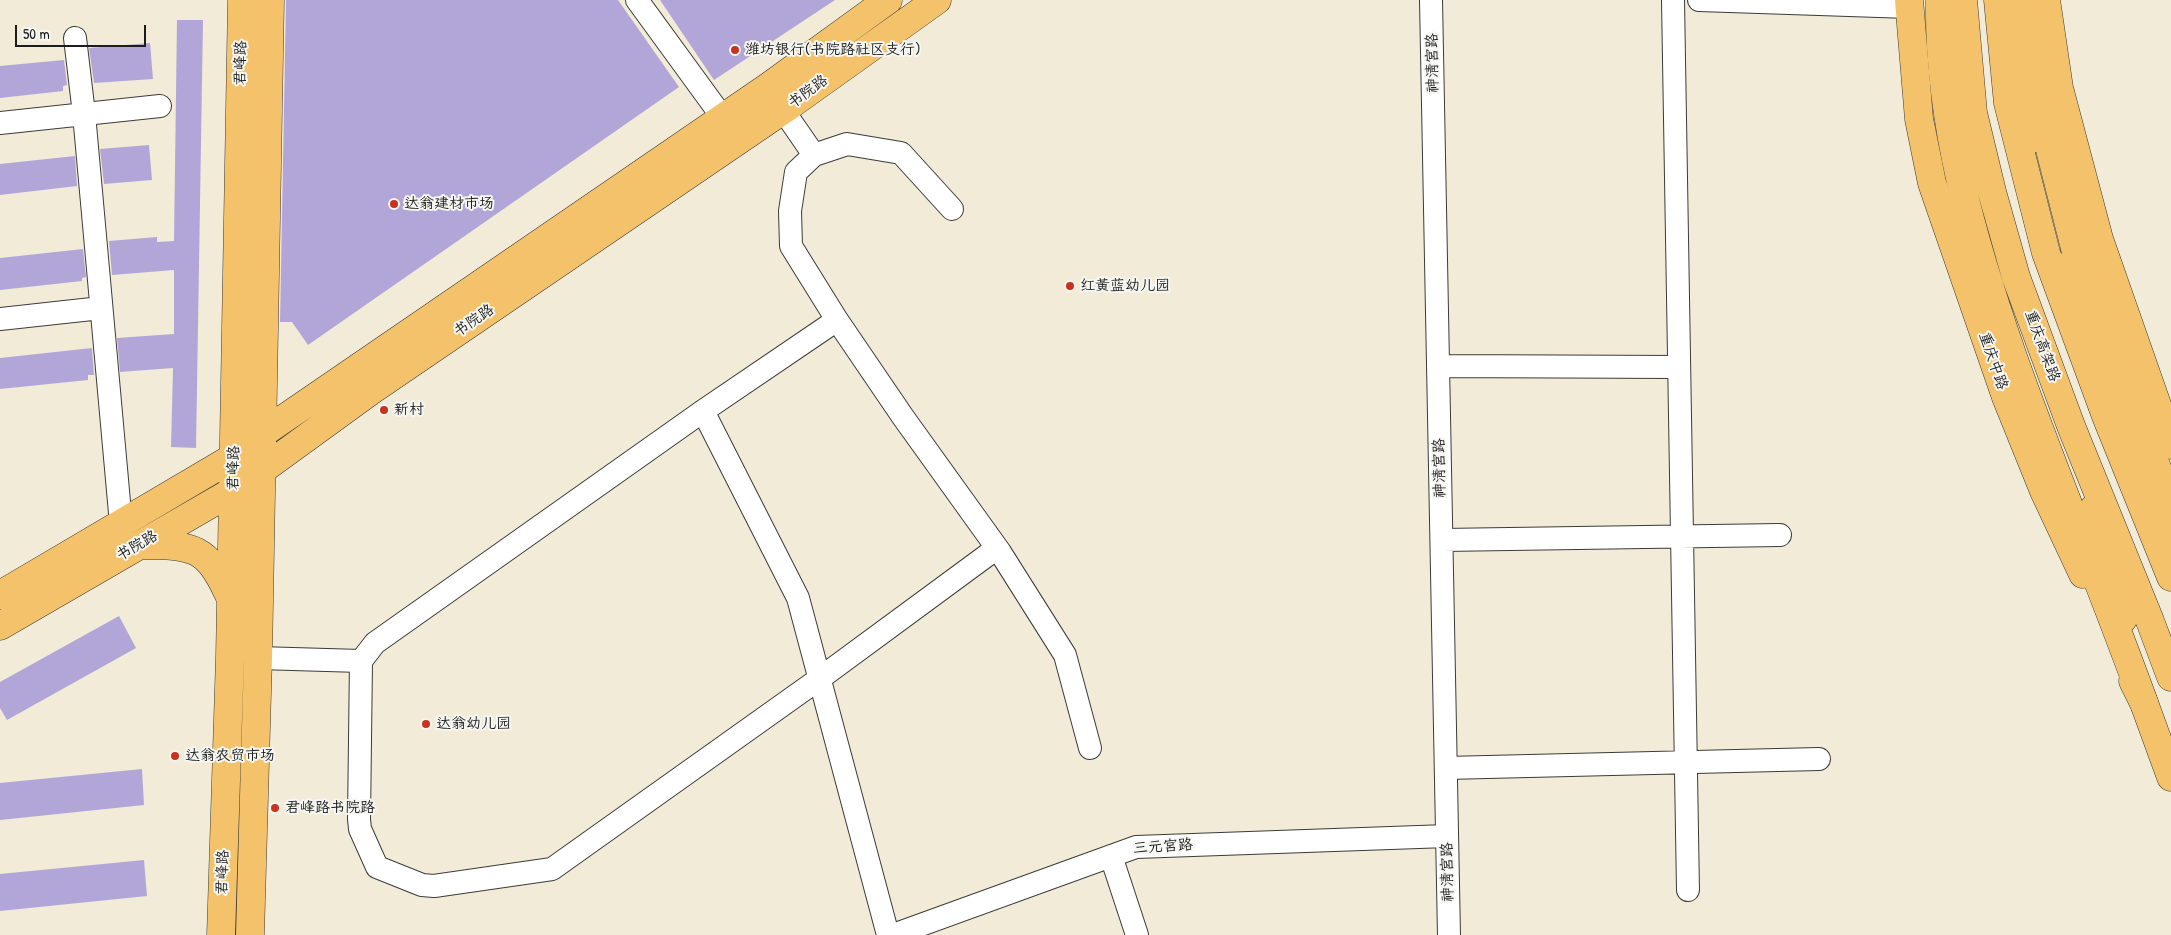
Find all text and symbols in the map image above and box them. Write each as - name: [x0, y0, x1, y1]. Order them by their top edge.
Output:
- scale bar: [18, 15, 149, 47]
- text: 50 m: [23, 23, 50, 44]
- street label: 神清宫路: [1423, 33, 1443, 93]
- street label: 君峰路: [232, 40, 250, 86]
- place label: 潍坊银行(书院路社区支行): [745, 41, 920, 59]
- marker: 潍坊银行(书院路社区支行): [729, 44, 741, 56]
- street label: 书院路: [785, 71, 831, 113]
- place label: 达翁建材市场: [404, 195, 494, 213]
- marker: 达翁建材市场: [388, 198, 400, 210]
- place label: 红黄蓝幼儿园: [1080, 277, 1170, 295]
- marker: 红黄蓝幼儿园: [1064, 280, 1076, 292]
- street label: 书院路: [450, 301, 498, 341]
- street label: 重庆高架路: [2021, 308, 2063, 384]
- street label: 重庆中路: [1975, 330, 2011, 392]
- place label: 新村: [394, 401, 424, 419]
- marker: 新村: [378, 404, 390, 416]
- street label: 神清宫路: [1430, 438, 1450, 498]
- street label: 君峰路: [225, 445, 243, 491]
- street label: 书院路: [113, 527, 161, 565]
- place label: 达翁幼儿园: [436, 715, 511, 733]
- marker: 达翁幼儿园: [420, 718, 432, 730]
- place label: 达翁农贸市场: [185, 747, 275, 765]
- marker: 达翁农贸市场: [169, 750, 181, 762]
- place label: 君峰路书院路: [285, 799, 375, 817]
- marker: 君峰路书院路: [269, 802, 281, 814]
- street label: 三元宫路: [1132, 836, 1194, 858]
- street label: 神清宫路: [1438, 842, 1458, 902]
- street label: 君峰路: [213, 849, 233, 895]

